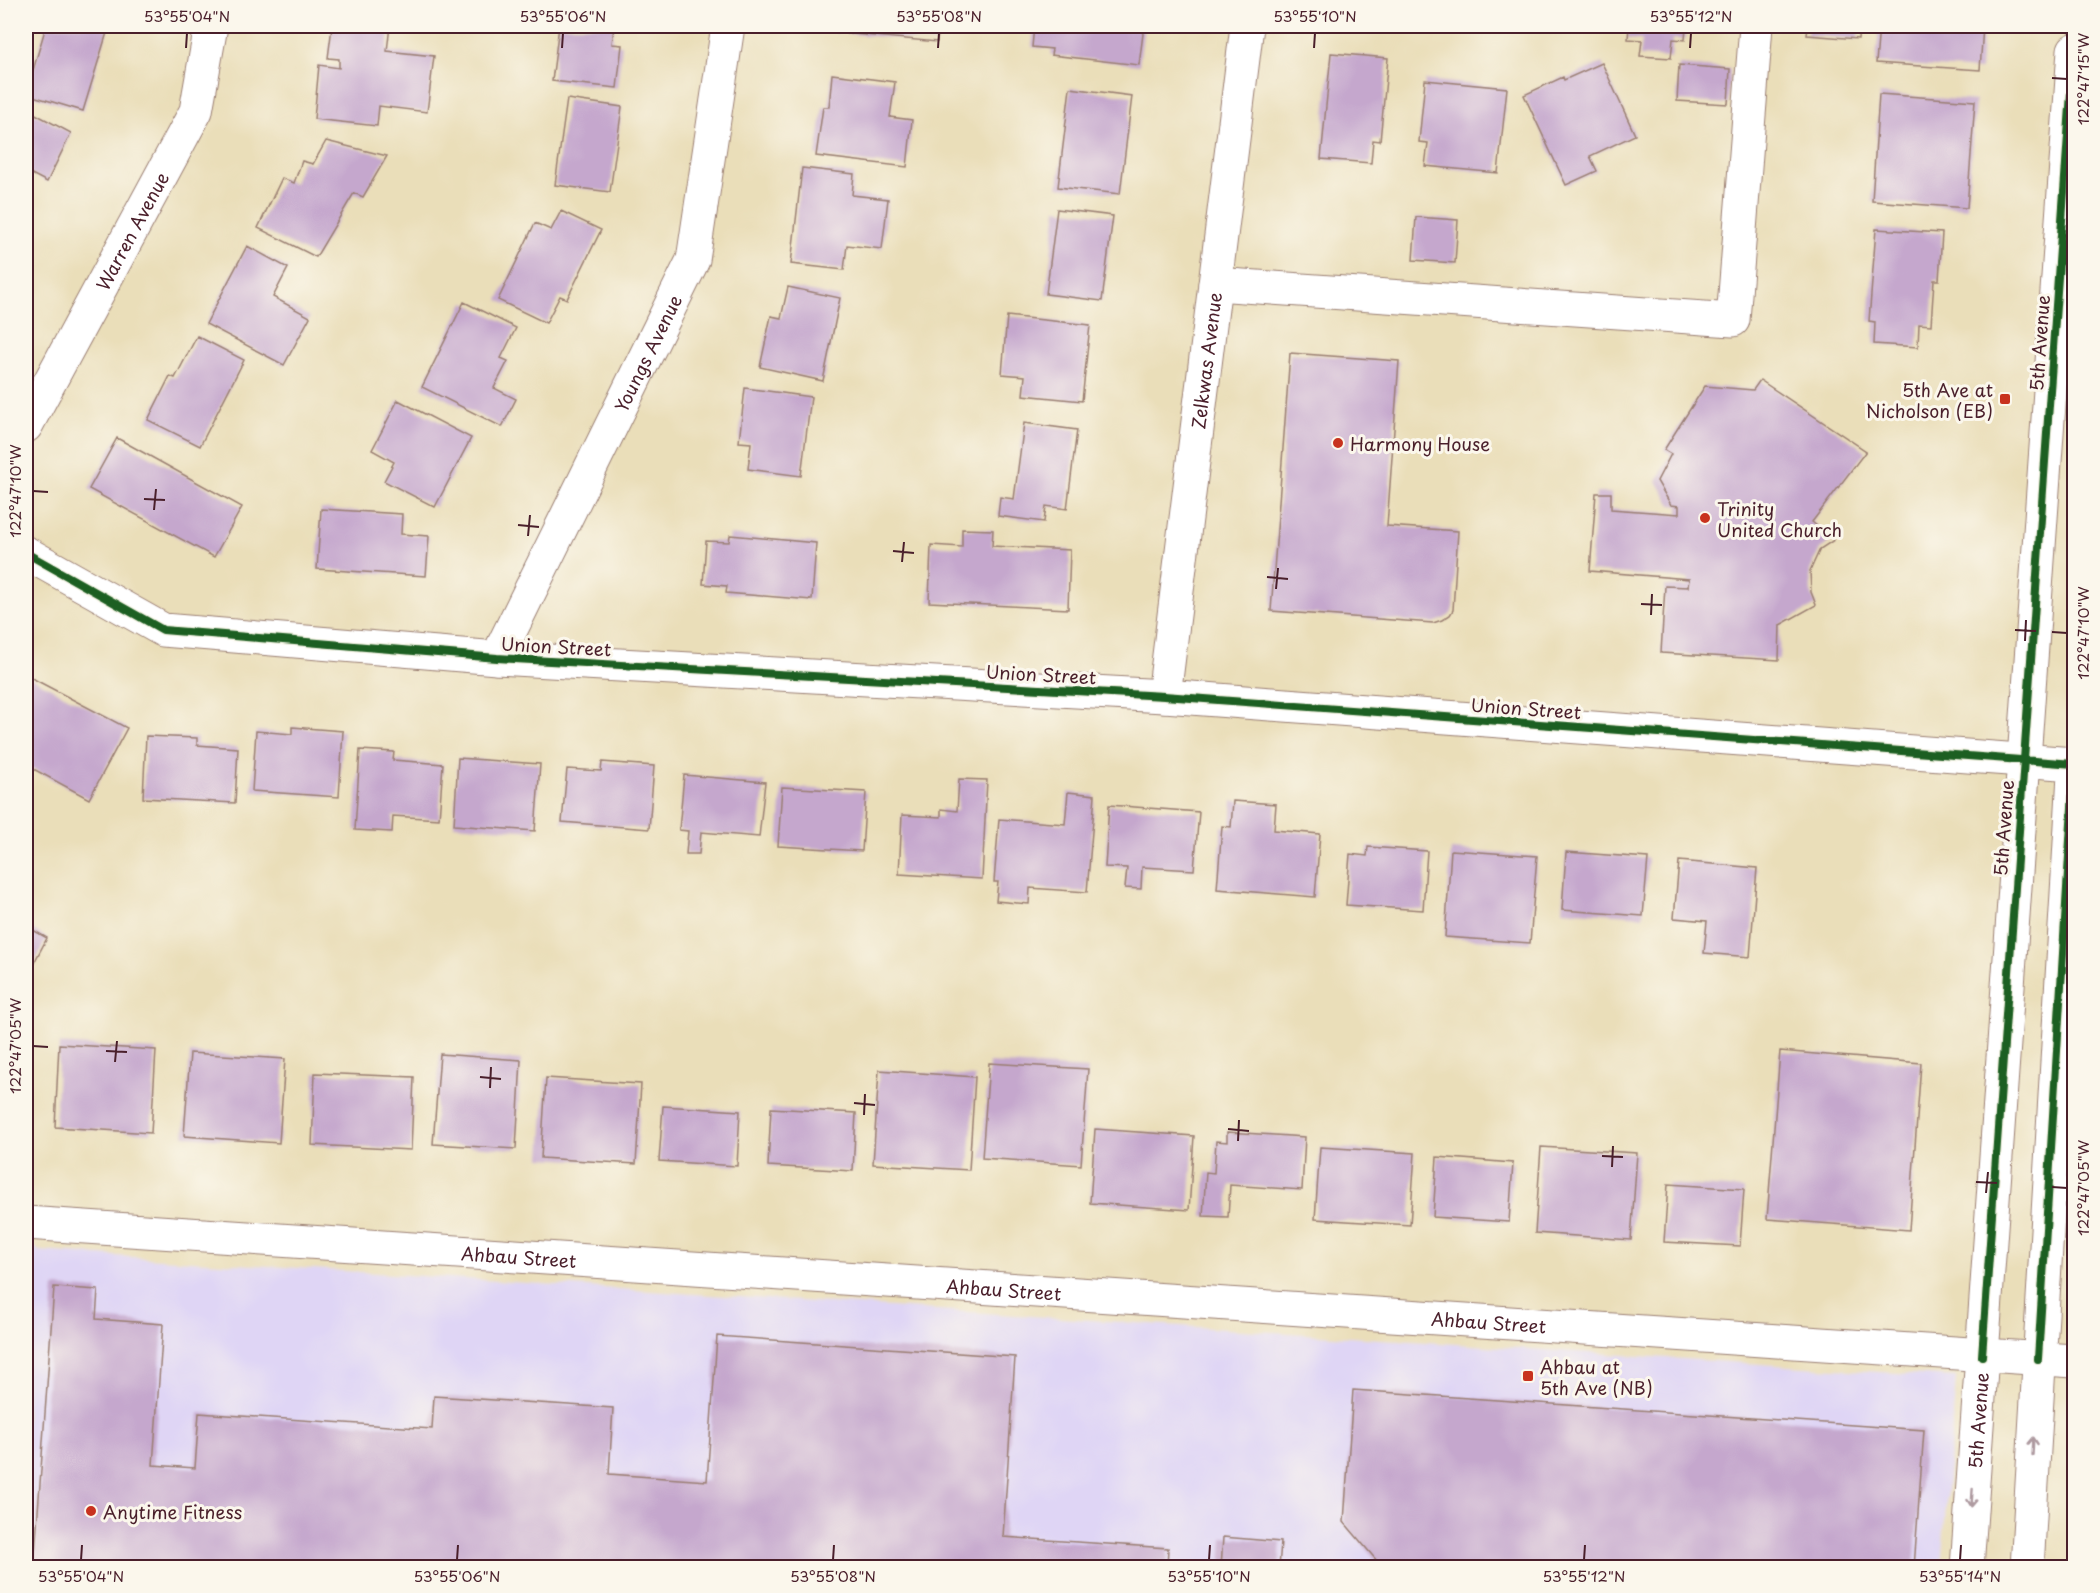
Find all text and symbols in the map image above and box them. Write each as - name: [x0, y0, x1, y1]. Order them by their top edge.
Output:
- text: 53°55'04"N: [144, 4, 230, 27]
- text: 53°55'06"N: [519, 4, 607, 27]
- text: 53°55'08"N: [896, 4, 982, 27]
- text: 53°55'10"N: [1273, 4, 1357, 27]
- text: 53°55'12"N: [1649, 4, 1733, 27]
- text: 122°47'15"W: [2071, 32, 2094, 125]
- street label: Warren Avenue: [88, 166, 174, 295]
- street label: Youngs Avenue: [607, 290, 688, 416]
- street label: Zelkwas Avenue: [1184, 290, 1227, 430]
- street label: 5th Avenue: [2022, 294, 2056, 392]
- place label: 5th Ave at Nicholson (EB): [1866, 376, 1993, 424]
- marker: 5th Ave at Nicholson (EB): [1998, 392, 2012, 406]
- place label: Harmony House: [1350, 430, 1490, 457]
- marker: Harmony House: [1331, 436, 1345, 450]
- text: 122°47'10"W: [3, 444, 26, 538]
- place label: Trinity United Church: [1717, 495, 1842, 543]
- marker: Trinity United Church: [1698, 511, 1712, 525]
- text: 122°47'10"W: [2071, 586, 2094, 680]
- street label: Union Street: [500, 630, 612, 662]
- street label: Union Street: [985, 658, 1097, 690]
- street label: Union Street: [1470, 691, 1582, 725]
- street label: 5th Avenue: [1986, 779, 2020, 877]
- text: 122°47'05"W: [3, 997, 26, 1094]
- text: 122°47'05"W: [2071, 1139, 2094, 1236]
- street label: Ahbau Street: [460, 1239, 577, 1274]
- street label: Ahbau Street: [945, 1272, 1062, 1306]
- street label: Ahbau Street: [1430, 1304, 1547, 1339]
- place label: Ahbau at 5th Ave (NB): [1540, 1353, 1653, 1401]
- marker: Ahbau at 5th Ave (NB): [1521, 1369, 1535, 1383]
- street label: 5th Avenue: [1961, 1371, 1994, 1469]
- one-way arrow: [2027, 1437, 2038, 1457]
- one-way arrow: [1966, 1488, 1977, 1508]
- place label: Anytime Fitness: [103, 1498, 242, 1525]
- marker: Anytime Fitness: [84, 1504, 98, 1518]
- text: 53°55'04"N: [38, 1564, 124, 1587]
- text: 53°55'06"N: [413, 1564, 501, 1587]
- text: 53°55'08"N: [790, 1564, 876, 1587]
- text: 53°55'10"N: [1167, 1564, 1251, 1587]
- text: 53°55'12"N: [1542, 1564, 1626, 1587]
- text: 53°55'14"N: [1919, 1564, 2001, 1587]

